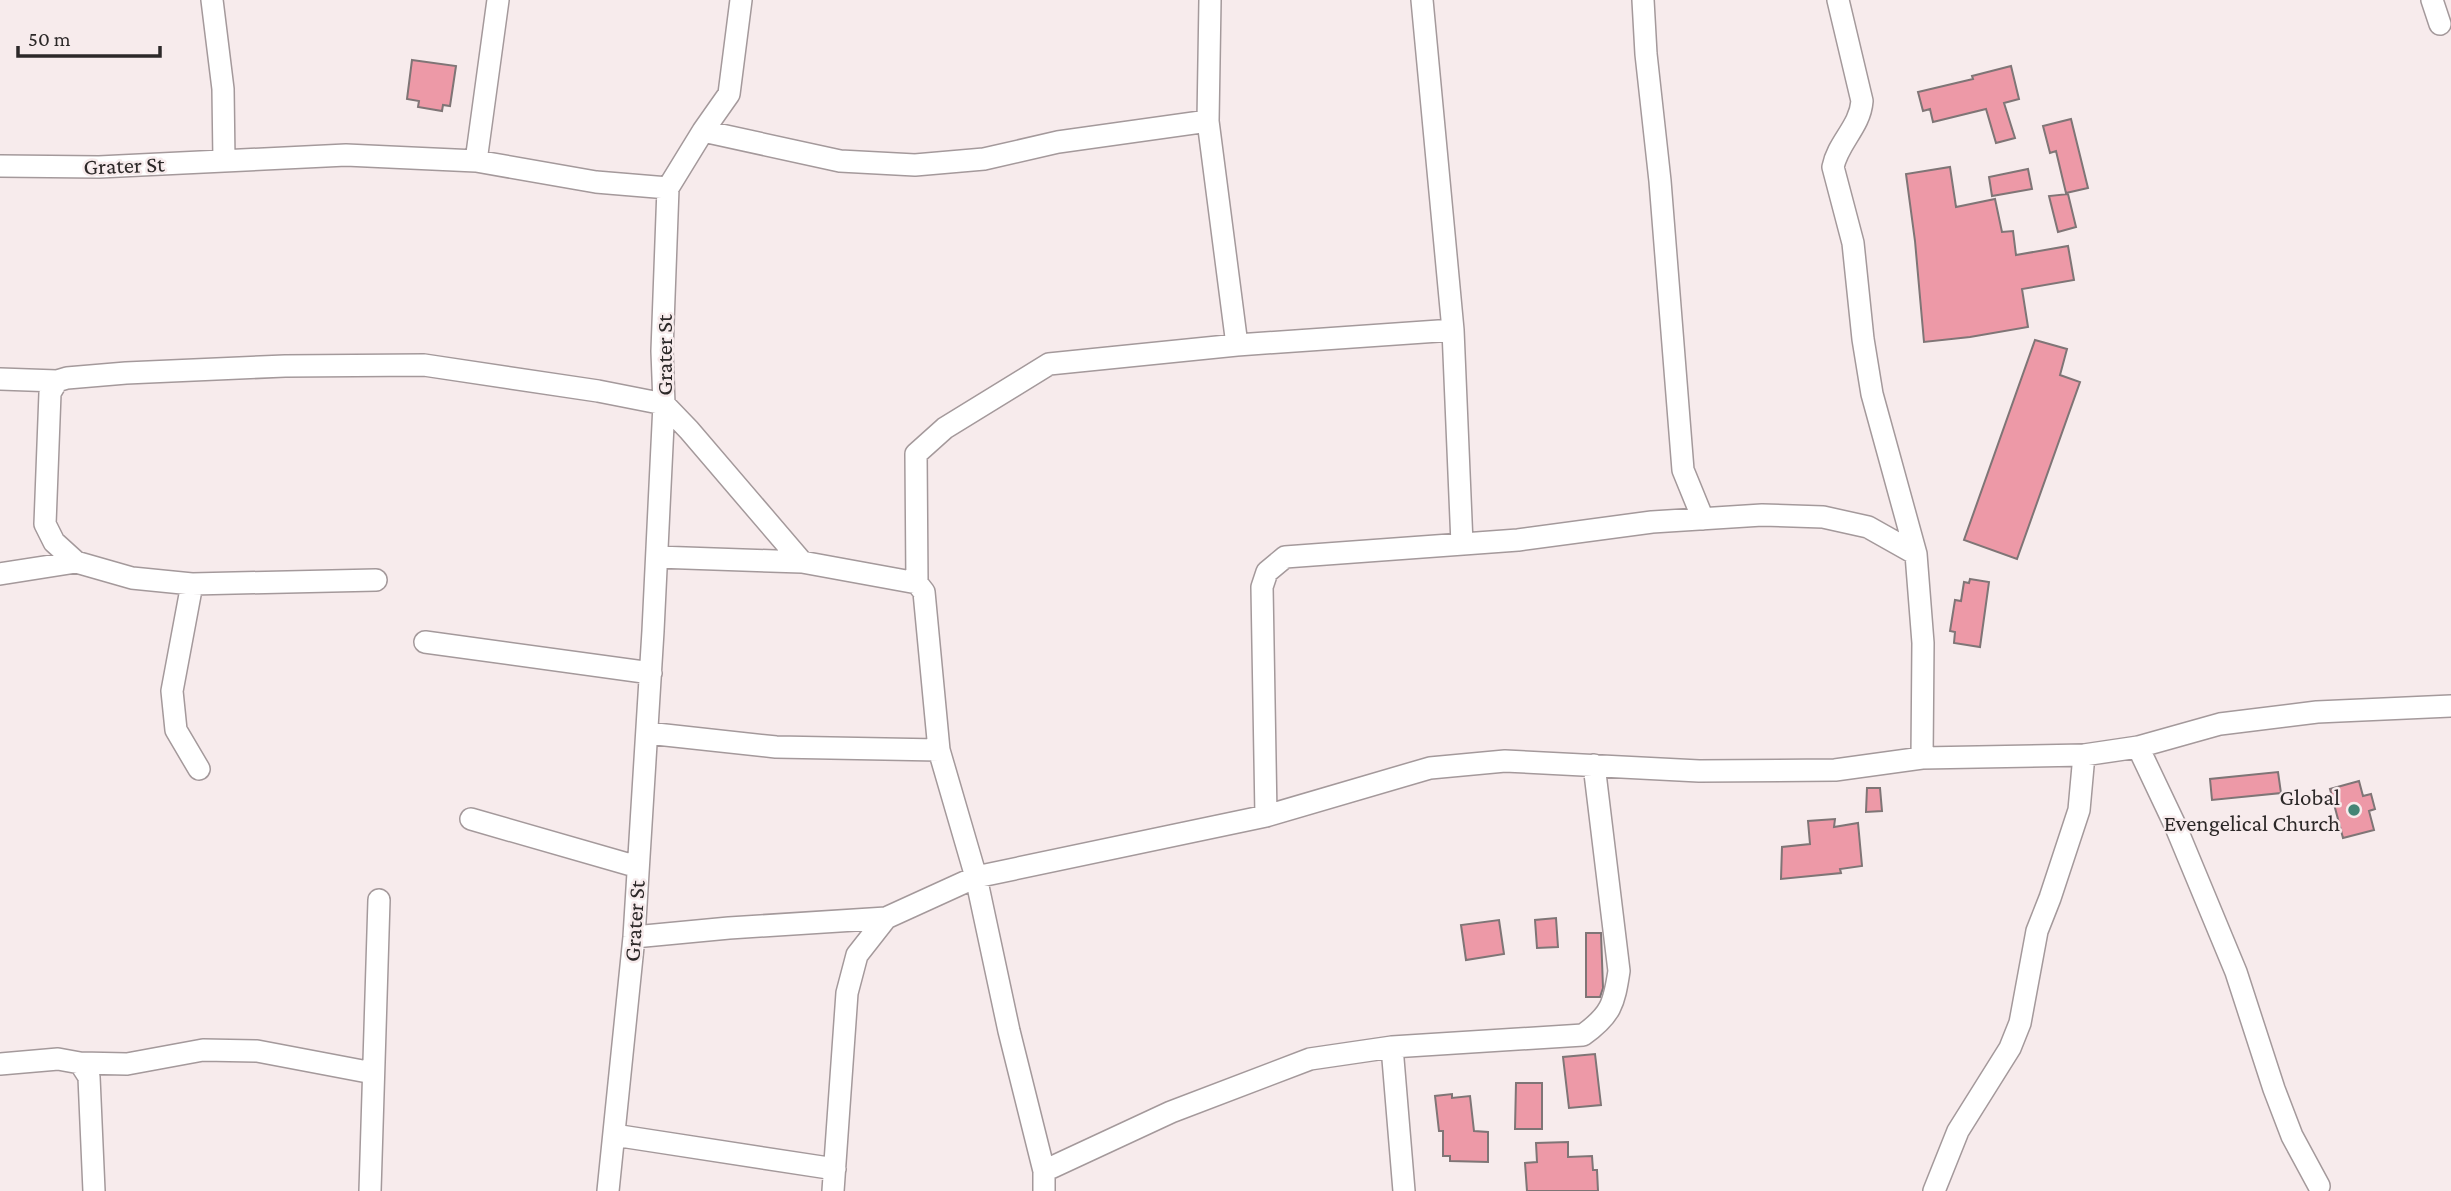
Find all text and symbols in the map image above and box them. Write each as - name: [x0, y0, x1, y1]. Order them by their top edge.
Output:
- scale bar: [18, 14, 159, 58]
- text: 50 m: [28, 27, 71, 51]
- street label: Grater St: [83, 151, 165, 179]
- street label: Grater St: [651, 314, 677, 396]
- place label: Global Evengelical Church: [2164, 784, 2340, 836]
- marker: Global Evengelical Church: [2346, 802, 2362, 818]
- street label: Grater St: [618, 879, 650, 962]

